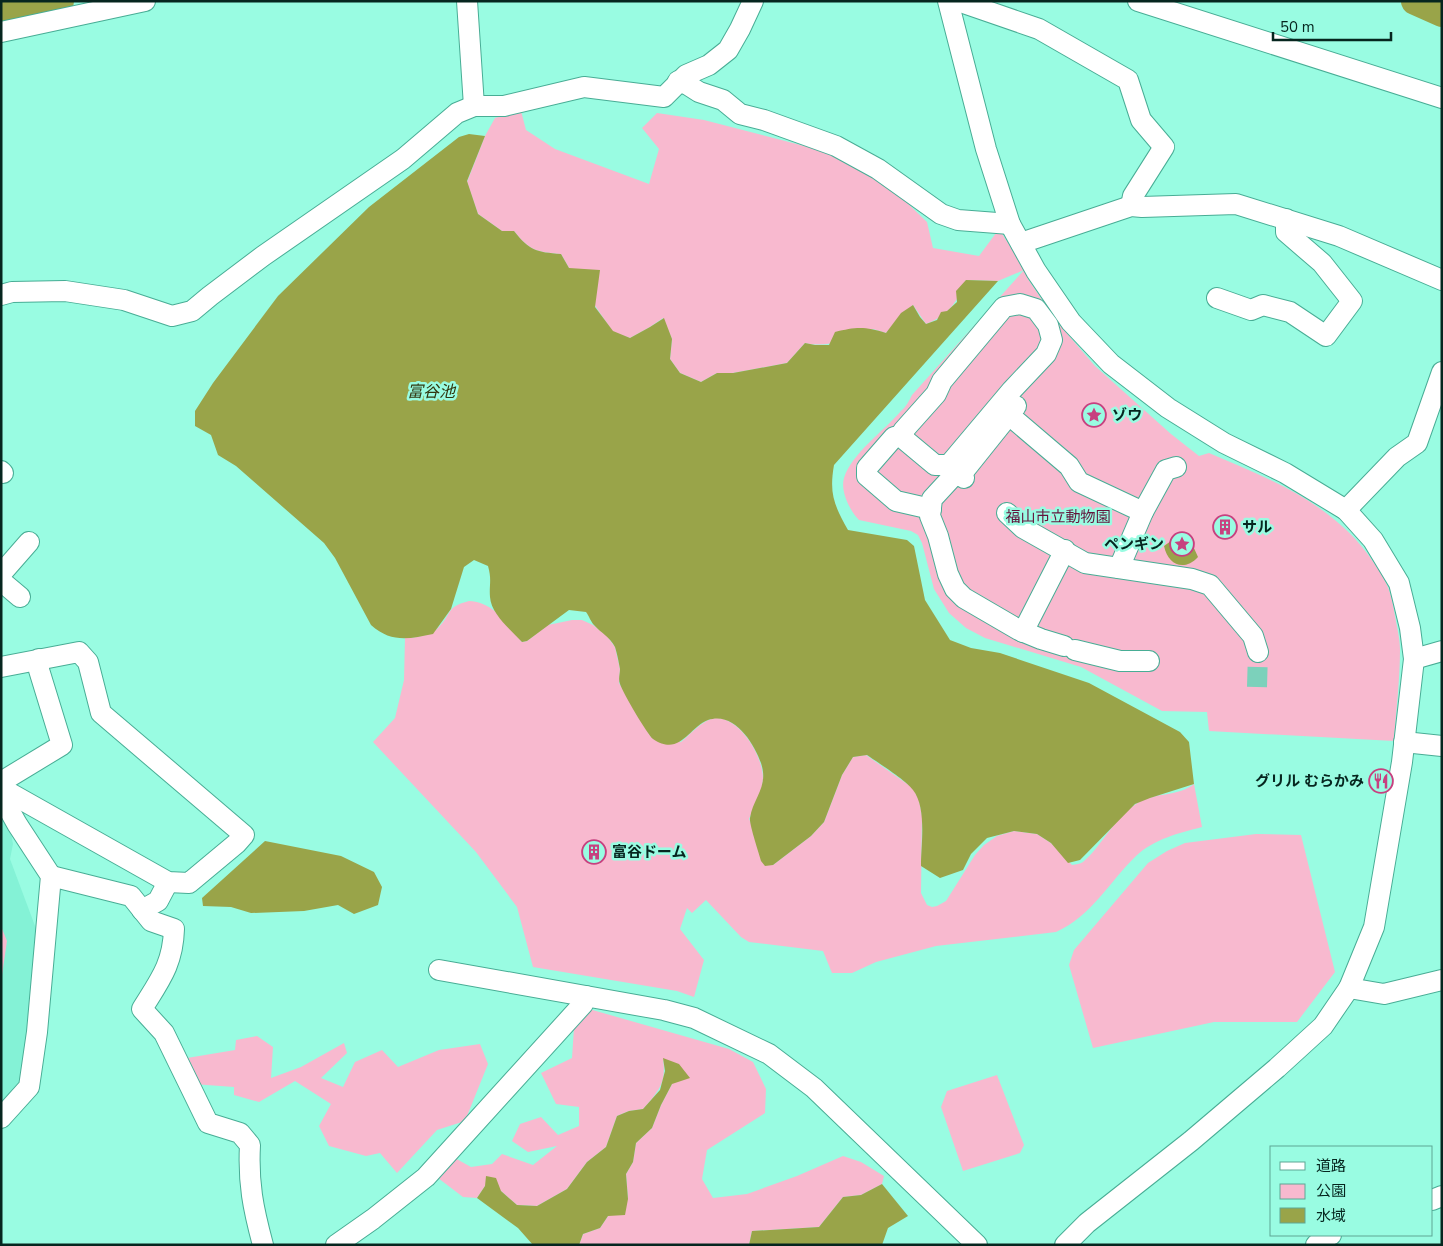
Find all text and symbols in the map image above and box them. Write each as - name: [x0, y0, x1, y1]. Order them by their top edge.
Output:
- scale bar: [1273, 10, 1390, 42]
- text: 50 m: [1280, 17, 1315, 37]
- water label: 富谷池: [407, 381, 457, 403]
- place icon: ゾウ: [1081, 402, 1107, 428]
- place label: ゾウ: [1112, 405, 1142, 425]
- park label: 福山市立動物園: [1005, 507, 1111, 527]
- building icon: サル: [1212, 514, 1238, 540]
- place label: サル: [1242, 517, 1272, 537]
- place icon: ペンギン: [1169, 531, 1195, 557]
- place label: ペンギン: [1104, 534, 1164, 554]
- restaurant icon: グリル むらかみ: [1368, 768, 1394, 794]
- place label: グリル むらかみ: [1255, 771, 1364, 791]
- building icon: 富谷ドーム: [581, 839, 607, 865]
- place label: 富谷ドーム: [612, 842, 687, 862]
- legend: [1270, 1146, 1433, 1236]
- text: 道路: [1316, 1156, 1346, 1176]
- text: 公園: [1316, 1181, 1346, 1201]
- text: 水域: [1316, 1206, 1346, 1226]

